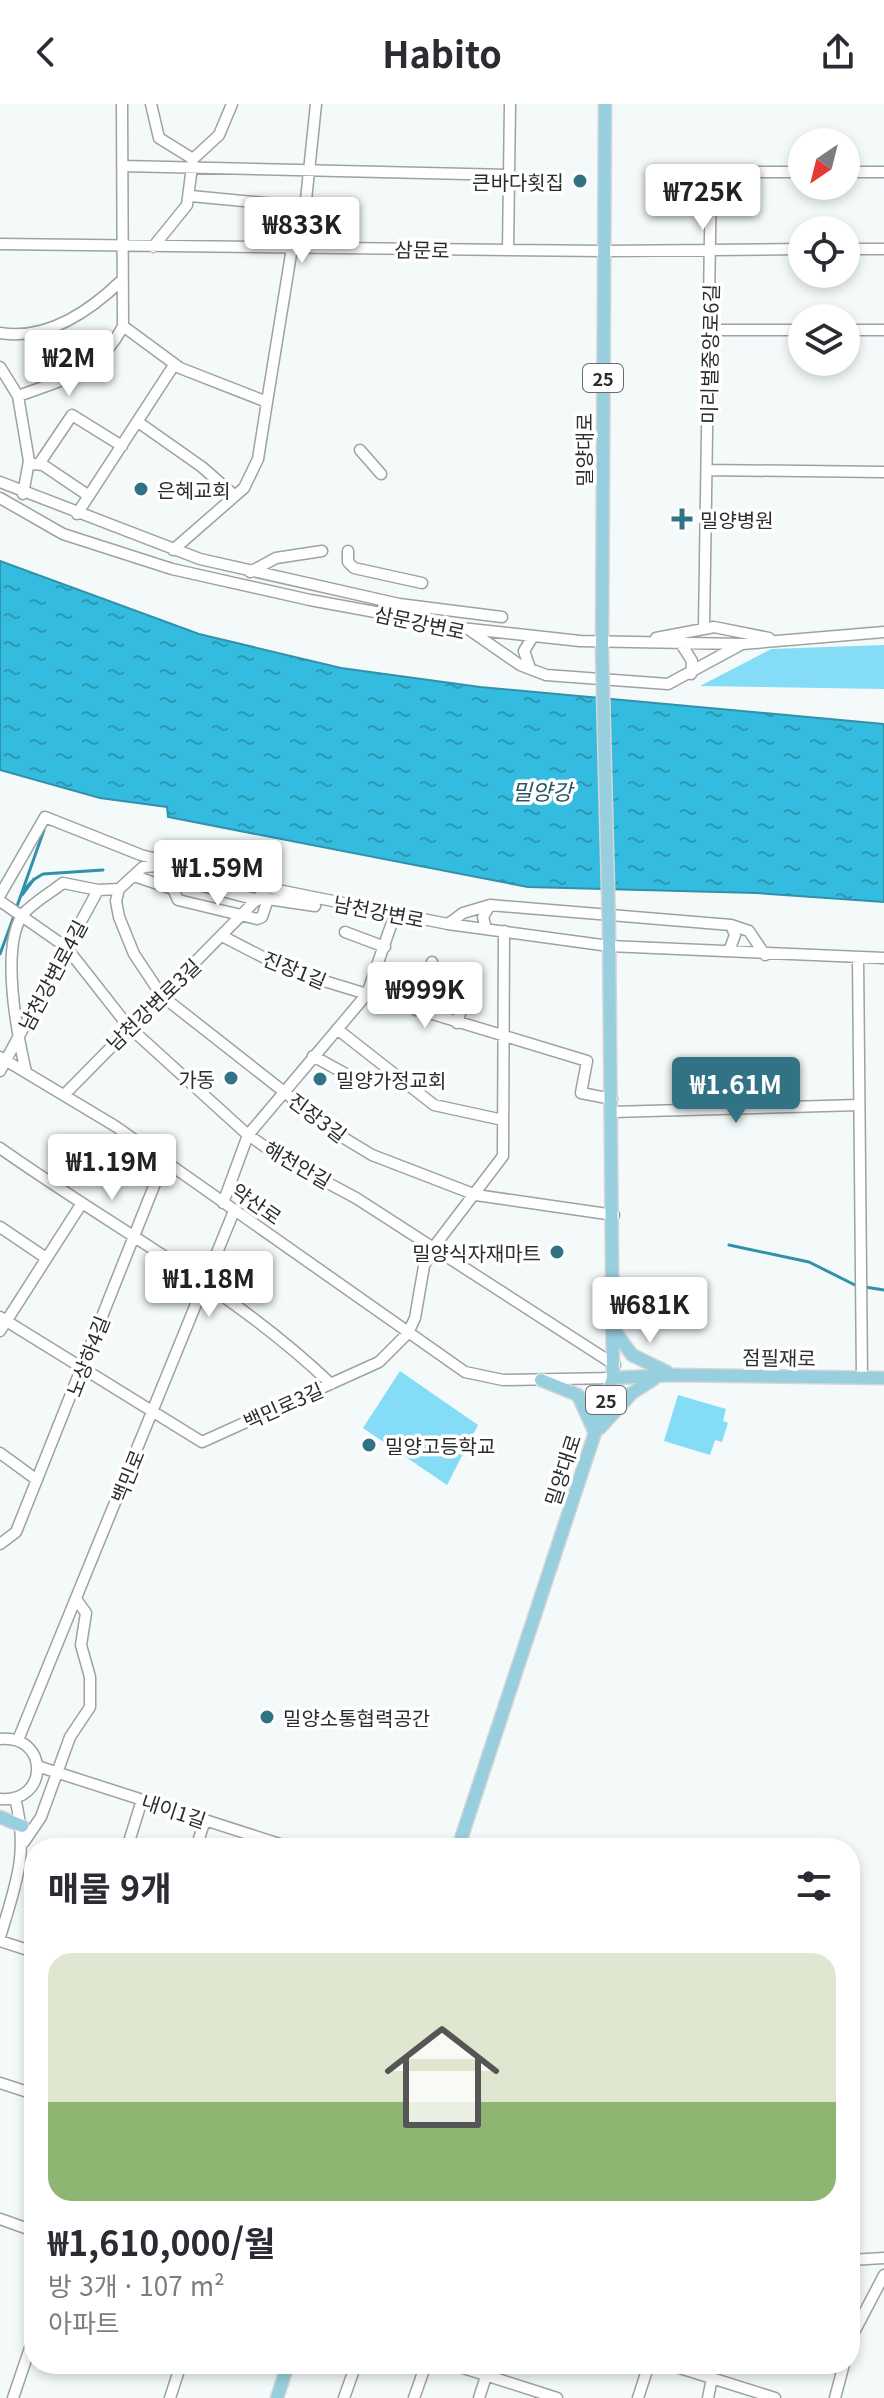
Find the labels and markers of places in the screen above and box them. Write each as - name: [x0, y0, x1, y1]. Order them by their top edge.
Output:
- pin: ₩725K: [647, 164, 759, 232]
- place label: 큰바다횟집: [472, 167, 564, 196]
- marker: 큰바다횟집: [571, 172, 589, 190]
- pin: ₩833K: [246, 197, 358, 265]
- pin: ₩2M: [30, 330, 108, 398]
- place label: 은혜교회: [157, 475, 231, 504]
- marker: 은혜교회: [132, 480, 150, 498]
- place label: 밀양병원: [700, 505, 774, 534]
- marker: 밀양병원: [671, 508, 693, 530]
- pin: ₩1.59M: [153, 840, 283, 908]
- pin: ₩999K: [369, 962, 481, 1030]
- pin: ₩1.61M: [671, 1057, 801, 1125]
- place label: 가동: [178, 1064, 215, 1093]
- place label: 밀양가정교회: [336, 1065, 446, 1094]
- marker: 가동: [222, 1069, 240, 1087]
- marker: 밀양가정교회: [311, 1070, 329, 1088]
- pin: ₩1.19M: [47, 1134, 177, 1202]
- place label: 밀양식자재마트: [412, 1238, 541, 1267]
- marker: 밀양식자재마트: [548, 1243, 566, 1261]
- pin: ₩1.18M: [144, 1251, 274, 1319]
- pin: ₩681K: [594, 1277, 706, 1345]
- place label: 밀양고등학교: [385, 1431, 495, 1460]
- marker: 밀양고등학교: [360, 1436, 378, 1454]
- place label: 밀양소통협력공간: [283, 1703, 430, 1732]
- marker: 밀양소통협력공간: [258, 1708, 276, 1726]

